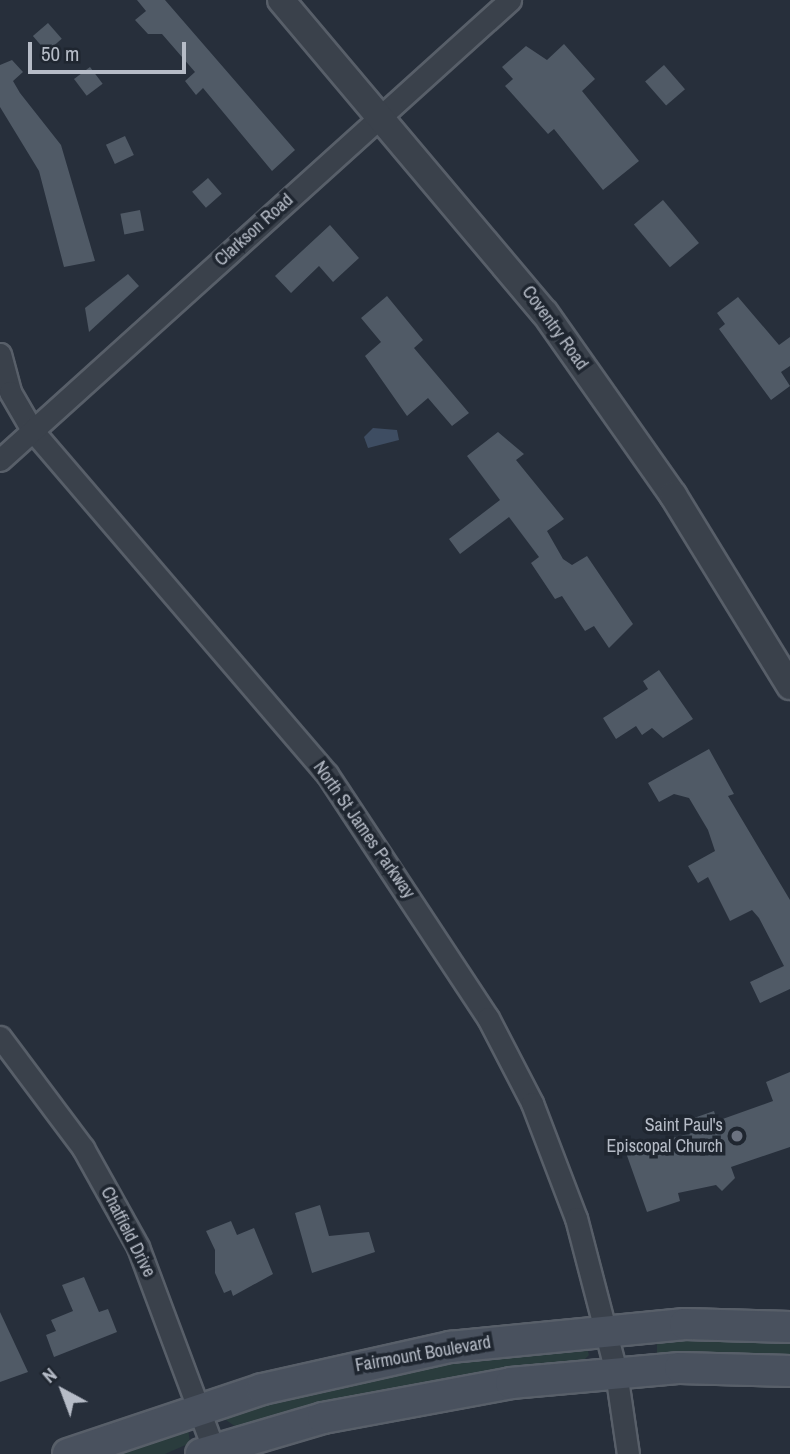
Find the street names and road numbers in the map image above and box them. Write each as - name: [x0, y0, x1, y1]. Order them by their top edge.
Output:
- street label: Clarkson Road: [211, 189, 297, 271]
- street label: Coventry Road: [517, 282, 593, 374]
- street label: North St James Parkway: [309, 757, 419, 903]
- street label: Chatfield Drive: [96, 1183, 160, 1281]
- street label: Fairmount Boulevard: [354, 1331, 492, 1377]

